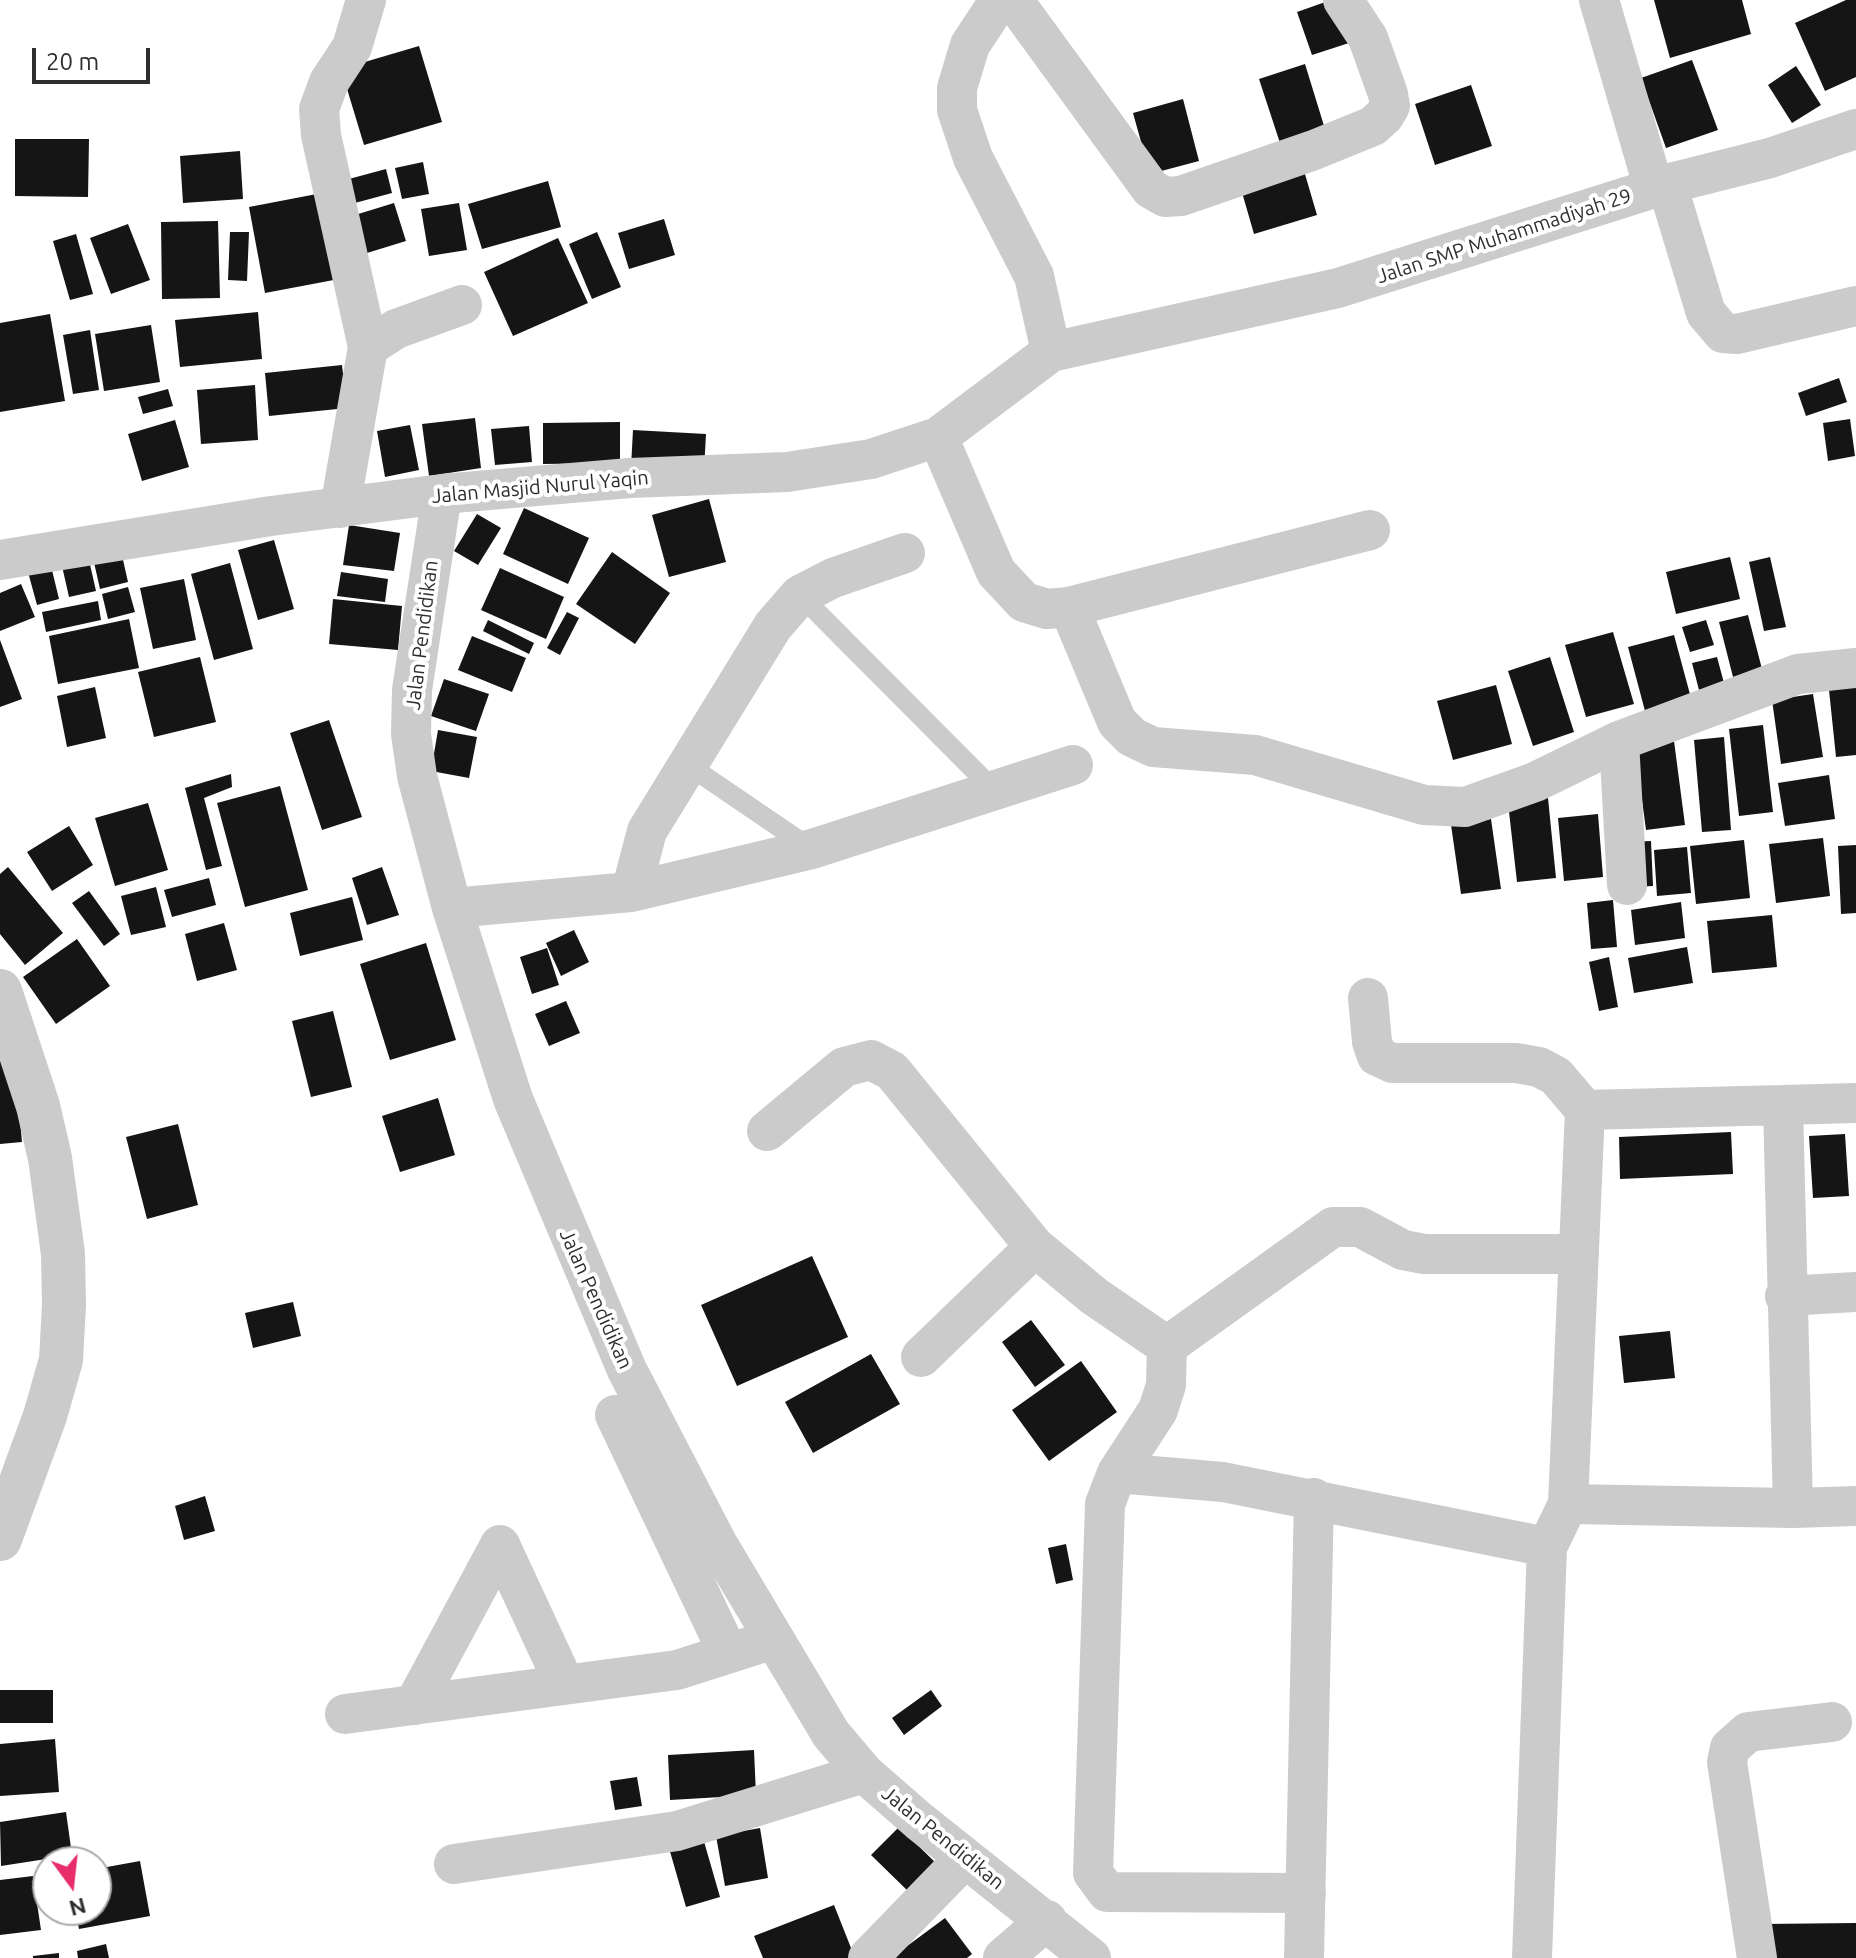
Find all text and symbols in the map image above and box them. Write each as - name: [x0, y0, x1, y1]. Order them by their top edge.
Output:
- scale bar: [36, 32, 154, 82]
- text: 20 m: [46, 48, 99, 75]
- street label: Jalan SMP Muhammadiyah 29: [1374, 183, 1634, 289]
- street label: Jalan Masjid Nurul Yaqin: [431, 466, 649, 508]
- street label: Jalan Pendidikan: [401, 559, 443, 711]
- street label: Jalan Pendidikan: [554, 1225, 638, 1373]
- street label: Jalan Pendidikan: [877, 1781, 1009, 1895]
- north arrow: [32, 1846, 112, 1926]
- text: N: [67, 1894, 89, 1922]

